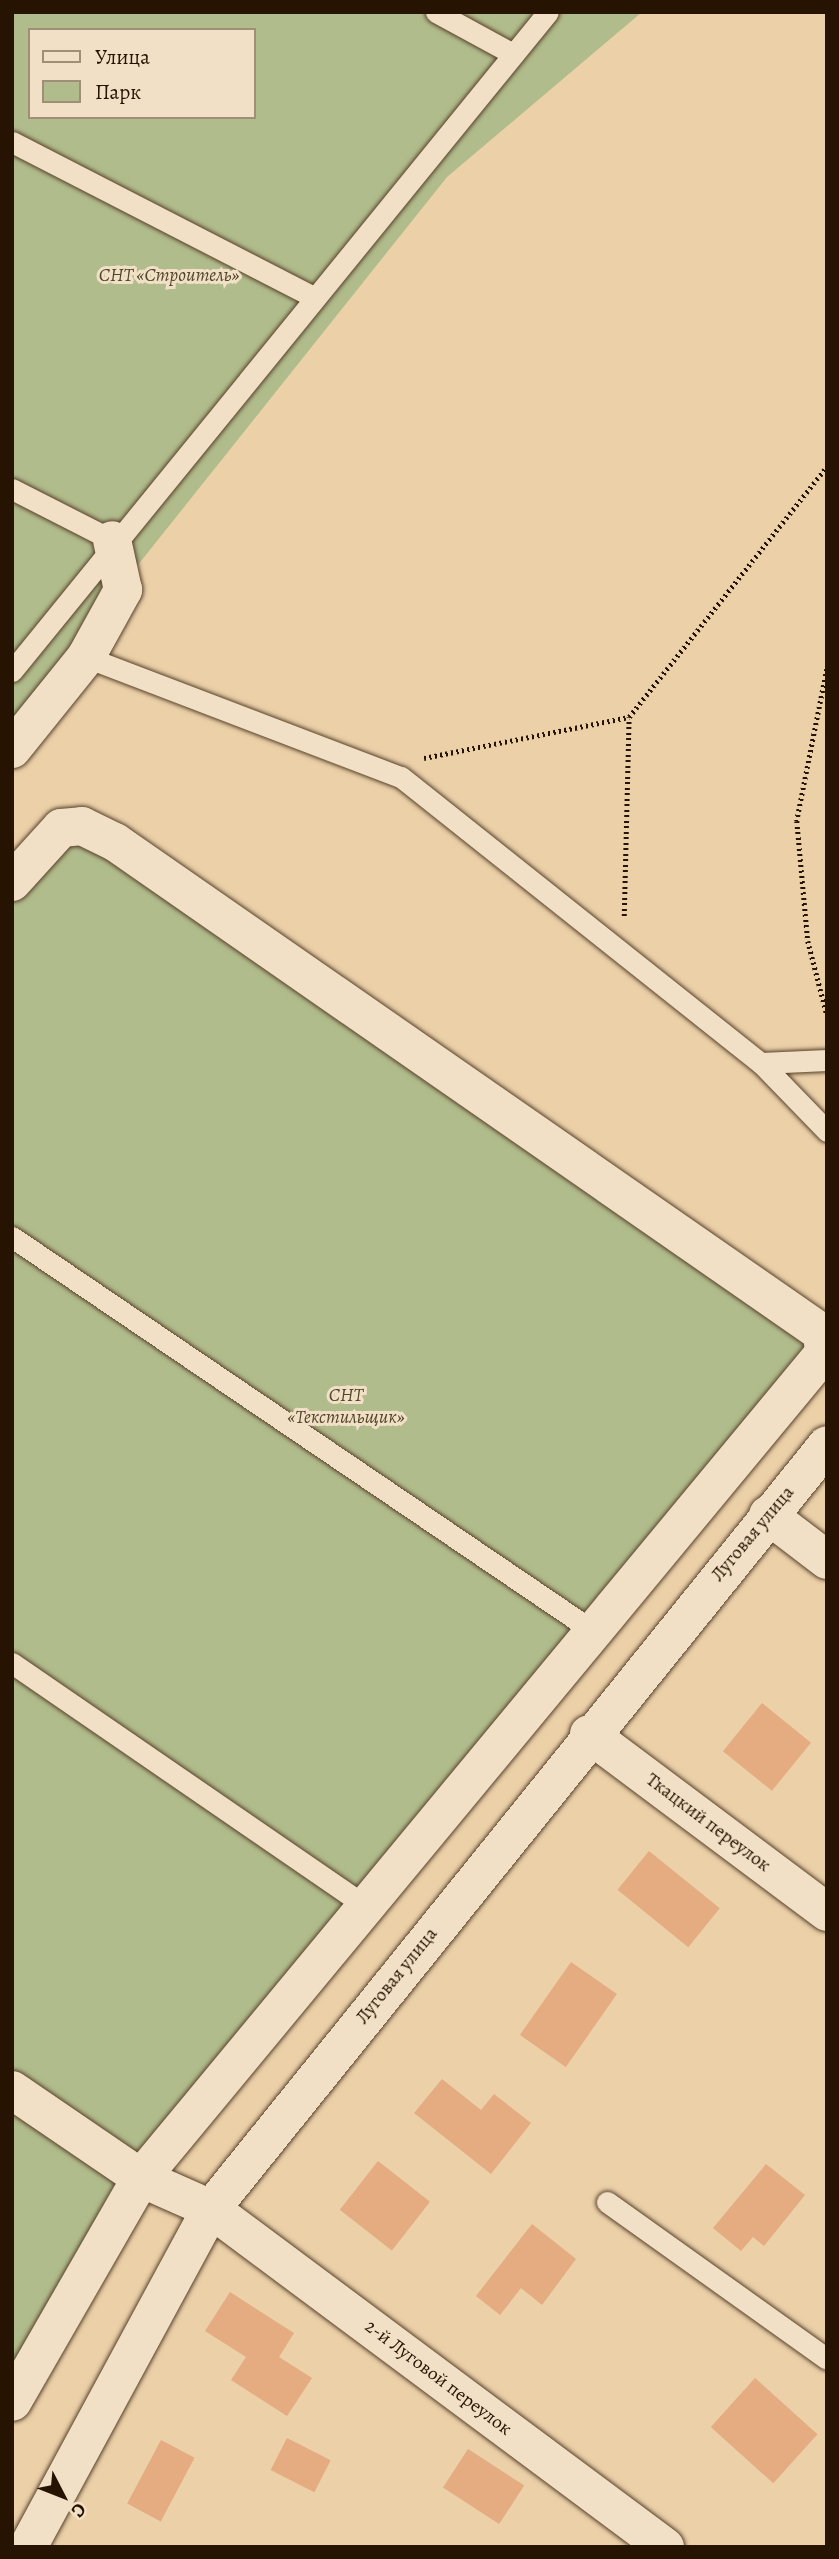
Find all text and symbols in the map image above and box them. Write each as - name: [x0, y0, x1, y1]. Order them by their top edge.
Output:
- legend: [28, 28, 256, 119]
- text: Улица: [95, 43, 150, 71]
- text: Парк: [95, 78, 141, 106]
- park label: СНТ «Строитель»: [99, 265, 239, 287]
- park label: СНТ «Текстильщик»: [287, 1385, 405, 1429]
- street label: Луговая улица: [707, 1482, 799, 1586]
- street label: Ткацкий переулок: [641, 1769, 775, 1877]
- street label: Луговая улица: [351, 1923, 443, 2029]
- street label: 2-й Луговой переулок: [360, 2315, 516, 2441]
- north arrow: [28, 2461, 98, 2531]
- text: С: [65, 2497, 92, 2523]

